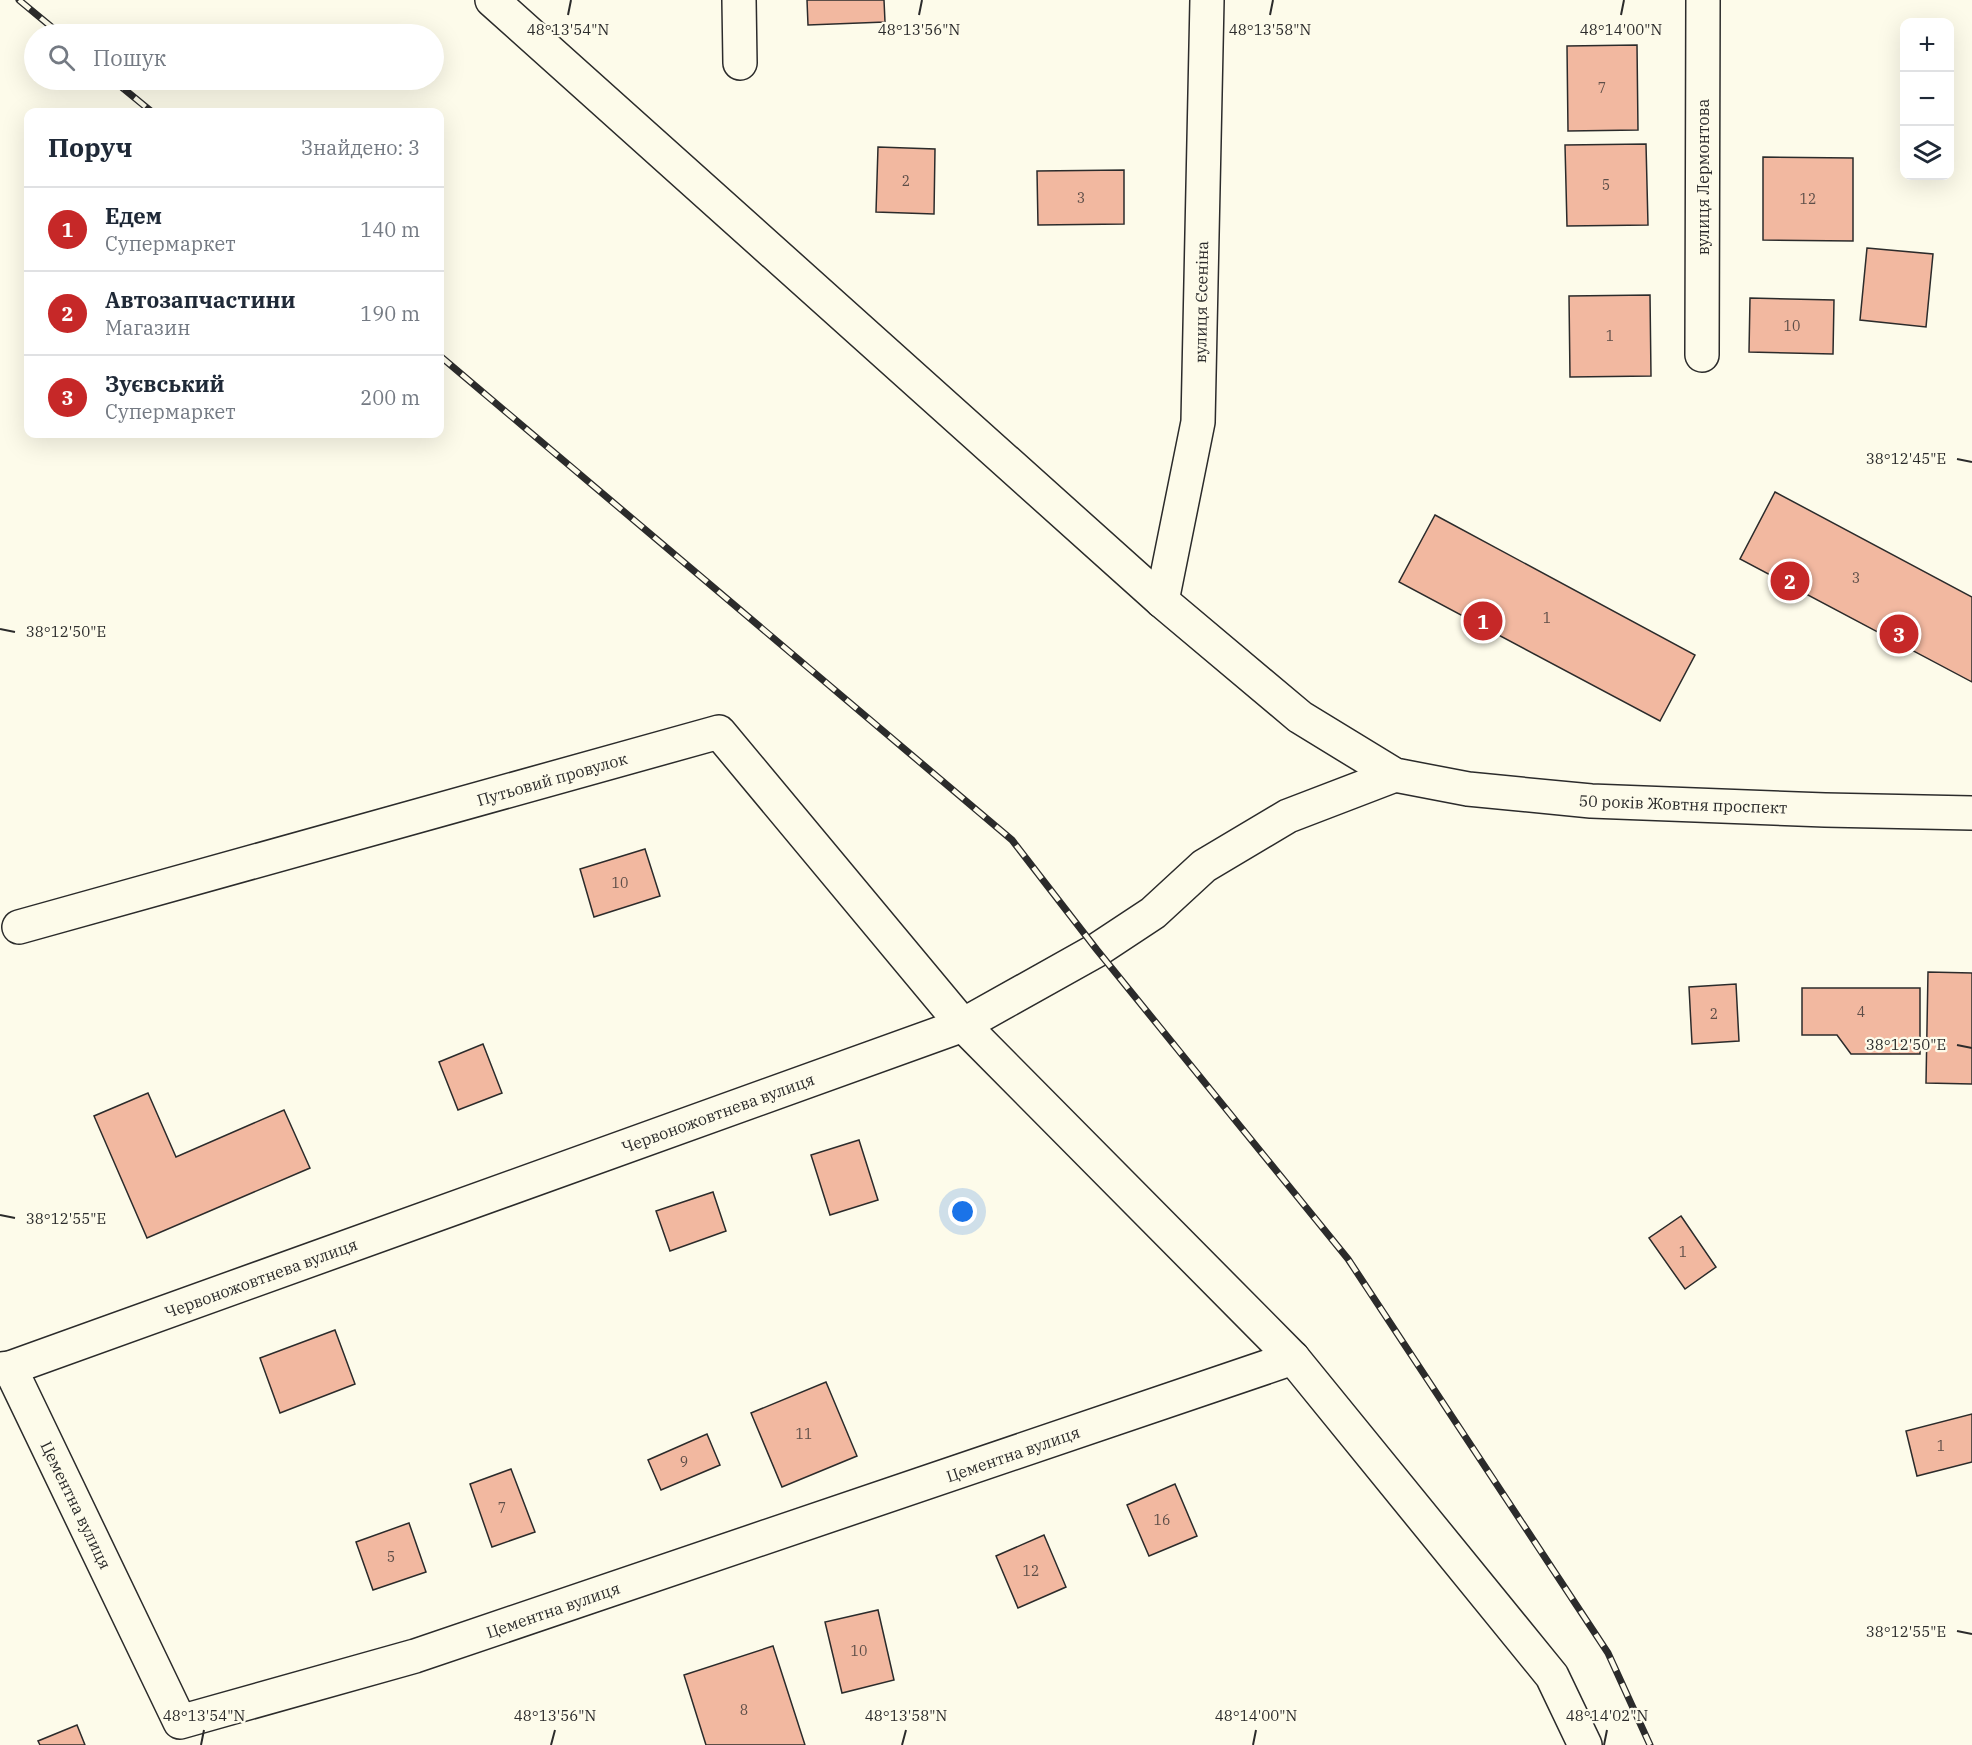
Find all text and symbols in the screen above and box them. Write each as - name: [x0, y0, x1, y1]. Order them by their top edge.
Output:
- map controls: [1900, 18, 1954, 180]
- button: +: [1900, 18, 1954, 72]
- text: 48°13'54"N: [527, 20, 609, 39]
- text: 48°13'56"N: [878, 20, 960, 39]
- text: 48°13'58"N: [1229, 20, 1311, 39]
- text: 48°14'00"N: [1580, 20, 1662, 39]
- search box: [24, 24, 444, 90]
- icon: search: [45, 41, 78, 74]
- text: Пошук: [93, 43, 166, 72]
- button: −: [1900, 72, 1954, 126]
- house number: 7: [1598, 79, 1606, 97]
- street label: вулиця Лермонтова: [1693, 98, 1713, 255]
- button: layers: [1900, 126, 1954, 180]
- text: Поруч: [48, 130, 132, 164]
- text: Знайдено: 3: [301, 134, 420, 161]
- house number: 2: [902, 172, 910, 190]
- house number: 5: [1602, 176, 1610, 194]
- house number: 3: [1077, 189, 1085, 207]
- house number: 12: [1800, 190, 1816, 208]
- text: Едем: [105, 201, 162, 230]
- text: 1: [62, 216, 74, 243]
- text: 140 m: [360, 216, 420, 243]
- text: Супермаркет: [105, 230, 236, 257]
- street label: вулиця Єсеніна: [1190, 240, 1212, 363]
- text: Автозапчастини: [105, 285, 295, 314]
- text: 2: [62, 300, 74, 327]
- text: 190 m: [360, 300, 420, 327]
- text: Магазин: [105, 314, 190, 341]
- house number: 10: [1784, 317, 1800, 335]
- house number: 1: [1606, 327, 1614, 345]
- text: Зуєвський: [105, 369, 225, 398]
- text: 3: [62, 384, 74, 411]
- text: 200 m: [360, 384, 420, 411]
- text: Супермаркет: [105, 398, 236, 425]
- text: 38°12'45"E: [1866, 449, 1946, 468]
- pin: 2: [1770, 558, 1810, 604]
- house number: 3: [1852, 569, 1860, 587]
- pin: 1: [1464, 598, 1502, 644]
- house number: 1: [1543, 609, 1551, 627]
- pin: 3: [1880, 612, 1918, 656]
- text: 38°12'50"E: [26, 622, 106, 641]
- street label: Путьовий провулок: [475, 748, 630, 810]
- street label: 50 років Жовтня проспект: [1578, 790, 1788, 818]
- house number: 10: [612, 874, 628, 892]
- house number: 4: [1857, 1003, 1865, 1021]
- house number: 2: [1710, 1005, 1718, 1023]
- text: 38°12'50"E: [1866, 1035, 1946, 1054]
- street label: Червоножовтнева вулиця: [619, 1069, 817, 1157]
- your location: [948, 1197, 977, 1226]
- text: 38°12'55"E: [26, 1209, 106, 1228]
- street label: Червоножовтнева вулиця: [162, 1234, 360, 1322]
- house number: 1: [1679, 1243, 1687, 1261]
- street label: Цементна вулиця: [943, 1422, 1083, 1486]
- house number: 11: [796, 1425, 812, 1443]
- house number: 1: [1937, 1437, 1945, 1455]
- street label: Цементна вулиця: [36, 1438, 116, 1572]
- house number: 9: [680, 1453, 688, 1471]
- house number: 7: [498, 1499, 506, 1517]
- house number: 16: [1154, 1511, 1170, 1529]
- house number: 5: [387, 1548, 395, 1566]
- house number: 12: [1023, 1562, 1039, 1580]
- street label: Цементна вулиця: [483, 1578, 623, 1642]
- text: 38°12'55"E: [1866, 1622, 1946, 1641]
- house number: 10: [851, 1642, 867, 1660]
- house number: 8: [740, 1701, 748, 1719]
- text: 48°13'54"N: [163, 1706, 245, 1725]
- text: 48°13'56"N: [514, 1706, 596, 1725]
- text: 48°13'58"N: [865, 1706, 947, 1725]
- text: 48°14'00"N: [1215, 1706, 1297, 1725]
- text: 48°14'02"N: [1566, 1706, 1648, 1725]

